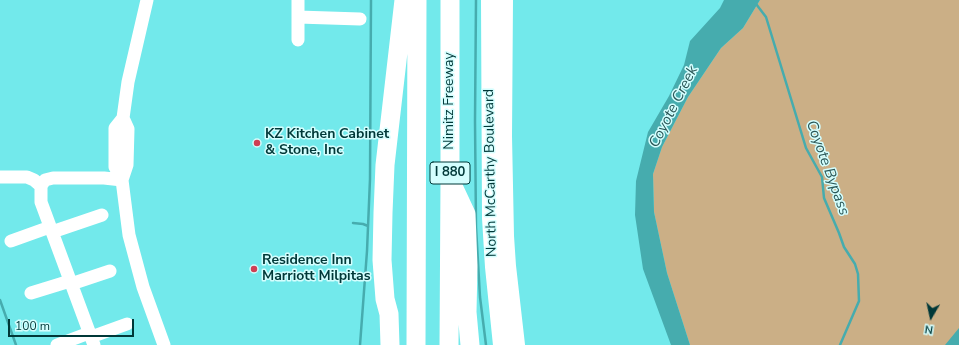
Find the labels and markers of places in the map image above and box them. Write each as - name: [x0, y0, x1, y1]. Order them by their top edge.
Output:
- place label: KZ Kitchen Cabinet & Stone, Inc: [265, 127, 389, 160]
- marker: KZ Kitchen Cabinet & Stone, Inc: [252, 138, 262, 148]
- place label: Residence Inn Marriott Milpitas: [262, 253, 371, 286]
- marker: Residence Inn Marriott Milpitas: [249, 264, 259, 274]

